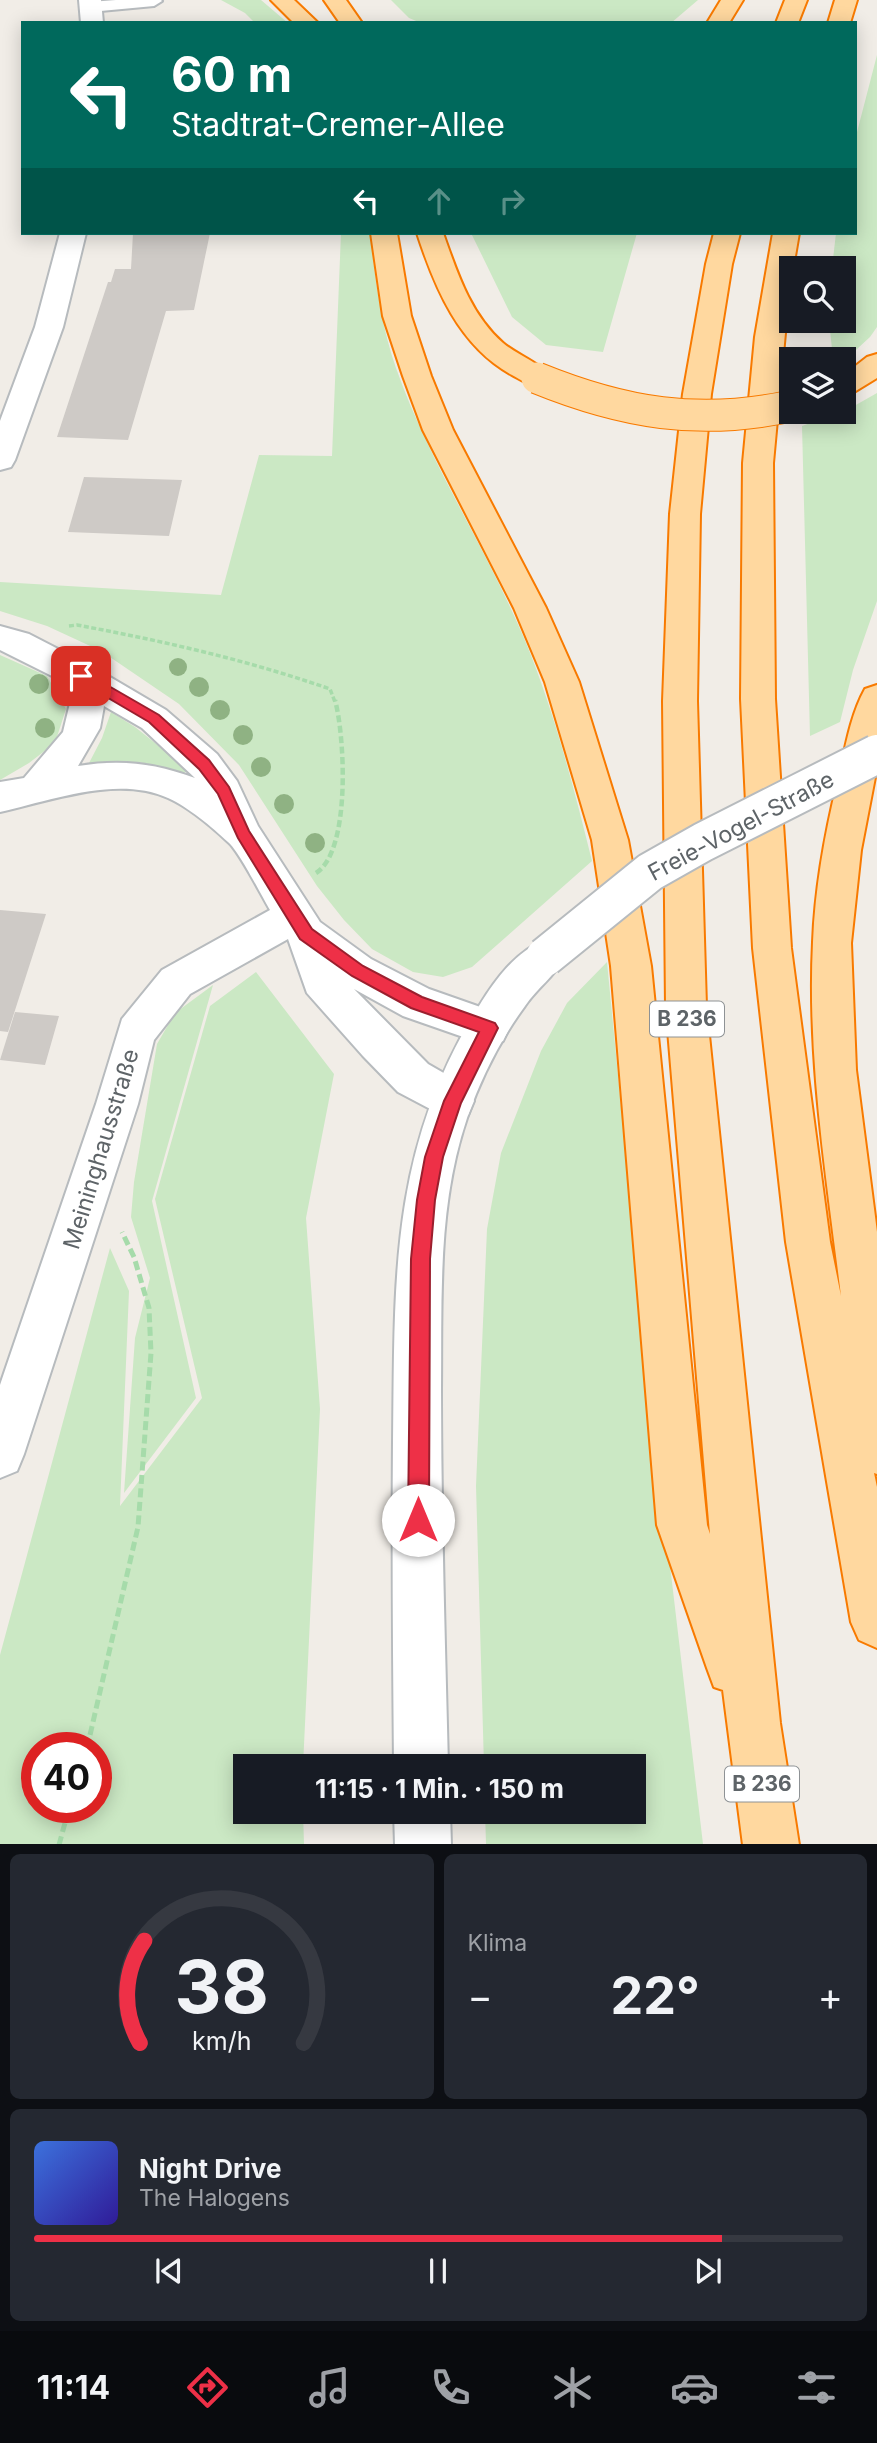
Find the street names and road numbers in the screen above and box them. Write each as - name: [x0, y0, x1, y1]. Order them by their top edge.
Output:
- street label: Freie-Vogel-Straße: [643, 765, 839, 887]
- road number: B 236: [650, 1002, 724, 1036]
- street label: Meininghausstraße: [57, 1046, 145, 1252]
- road number: B 236: [725, 1766, 799, 1802]

